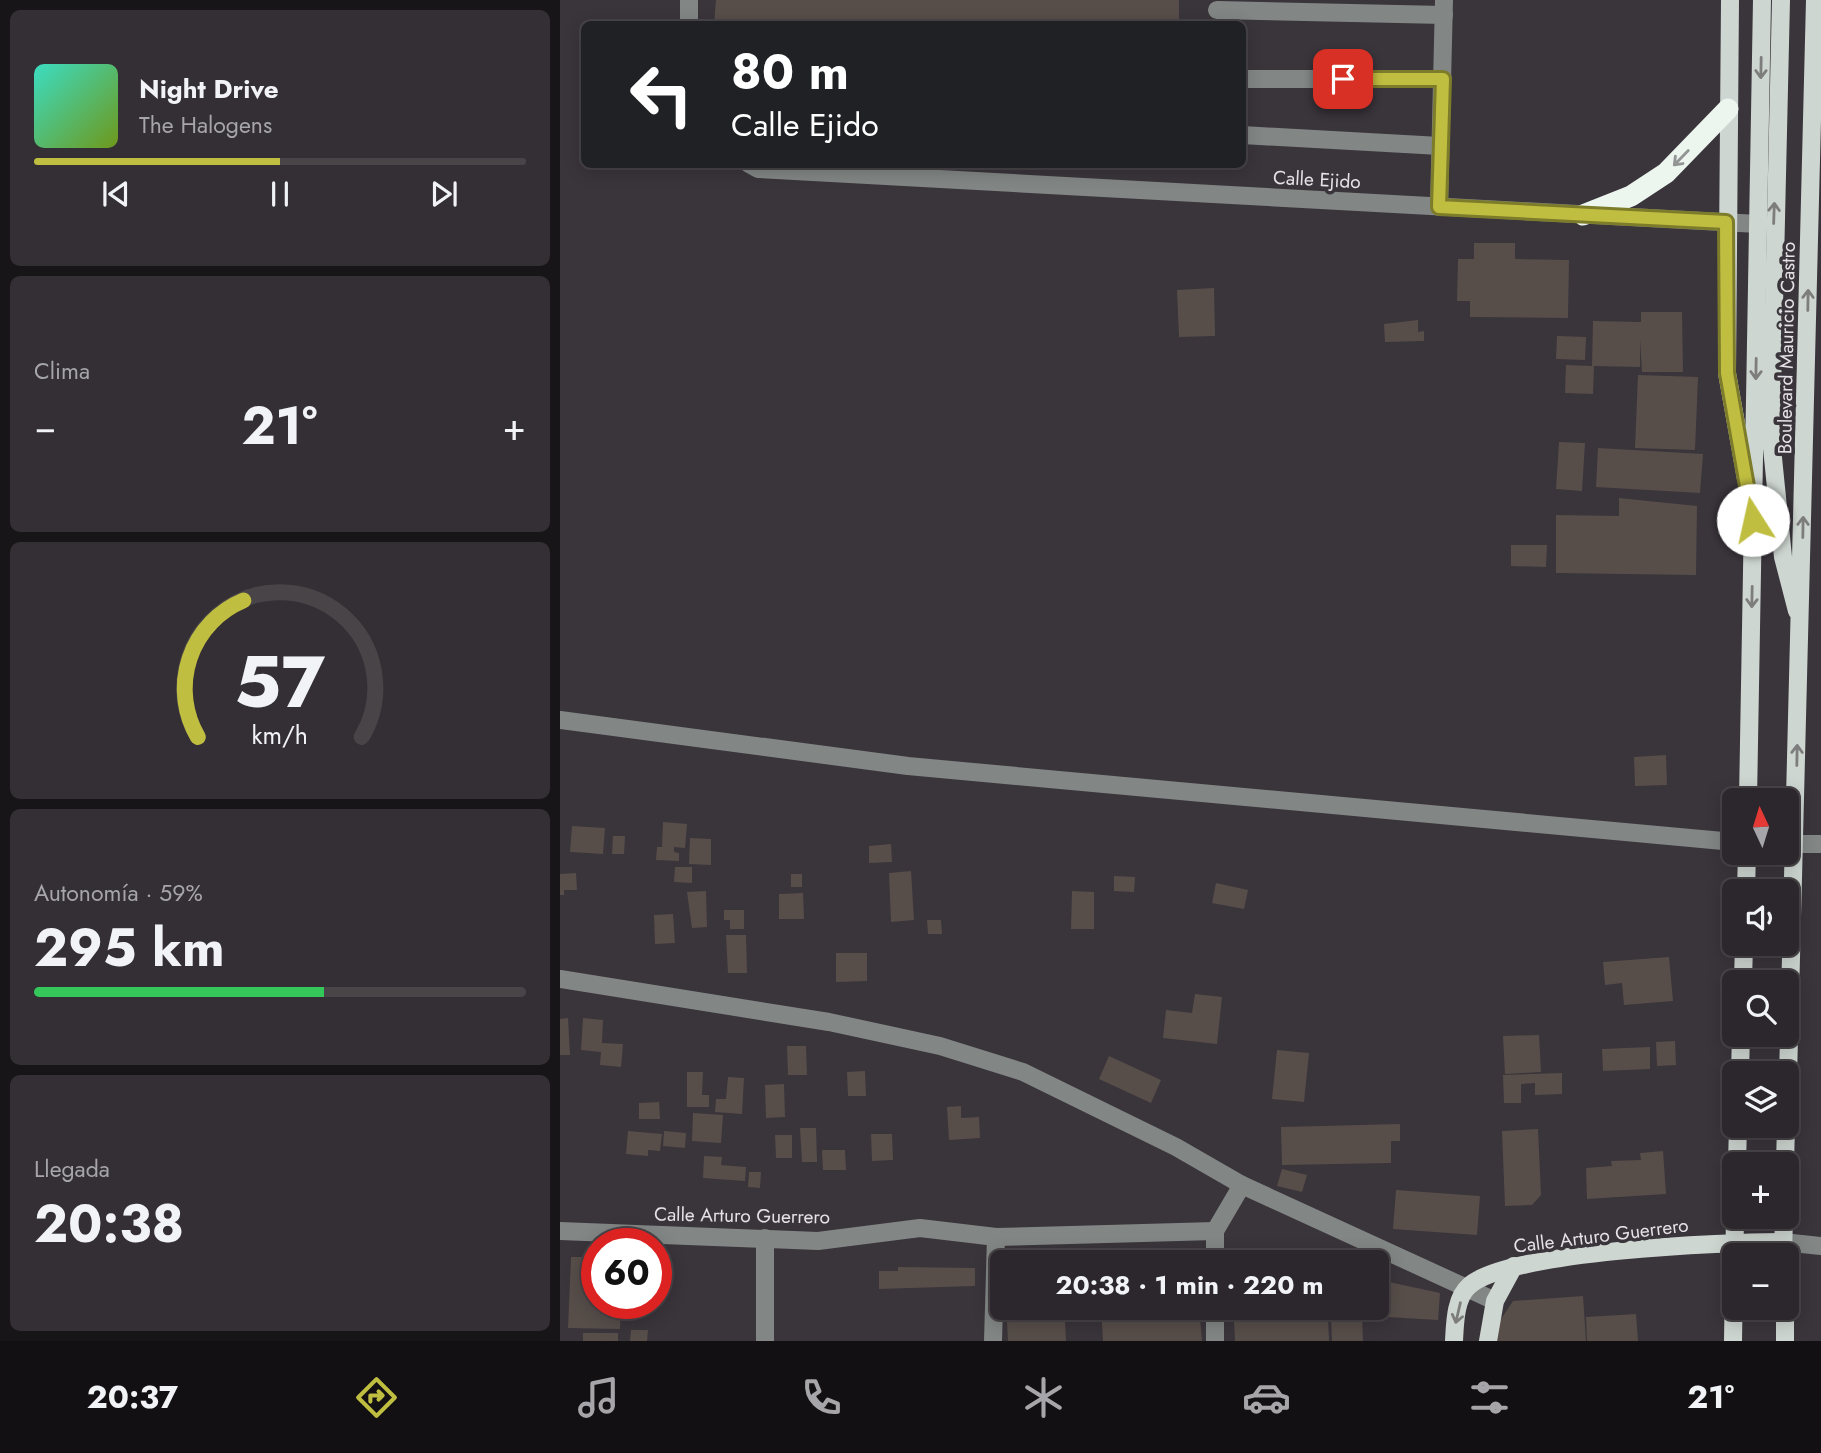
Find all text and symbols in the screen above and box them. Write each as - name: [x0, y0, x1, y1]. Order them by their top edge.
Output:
- text: 80 m: [731, 37, 849, 107]
- icon: left: [616, 49, 707, 140]
- pin: [1313, 49, 1373, 109]
- one-way arrow: [1754, 56, 1768, 79]
- icon: arrive: [1324, 60, 1362, 98]
- text: Night Drive: [139, 70, 279, 108]
- text: Calle Ejido: [731, 102, 879, 148]
- text: The Halogens: [139, 108, 272, 142]
- one-way arrow: [1672, 149, 1689, 166]
- street label: Calle Ejido: [1272, 164, 1361, 195]
- icon: previous: [97, 175, 135, 213]
- icon: pause: [261, 175, 299, 213]
- icon: next: [425, 175, 463, 213]
- one-way arrow: [1767, 201, 1781, 224]
- street label: Boulevard Mauricio Castro: [1771, 242, 1802, 454]
- one-way arrow: [1801, 289, 1815, 312]
- text: Clima: [34, 354, 90, 388]
- one-way arrow: [1749, 357, 1763, 380]
- text: 21°: [242, 388, 318, 464]
- text: −: [34, 399, 56, 454]
- text: +: [503, 399, 526, 454]
- position arrow: [1716, 483, 1790, 557]
- one-way arrow: [1796, 516, 1809, 539]
- one-way arrow: [1745, 585, 1759, 608]
- text: 57: [235, 629, 326, 734]
- text: km/h: [252, 716, 308, 752]
- one-way arrow: [1791, 743, 1804, 766]
- north arrow: [1722, 788, 1799, 864]
- map controls: [1722, 788, 1799, 1320]
- text: Autonomía · 59%: [34, 876, 203, 910]
- button: sound: [1722, 879, 1799, 956]
- text: 295 km: [34, 910, 225, 986]
- button: search: [1722, 970, 1799, 1047]
- button: layers: [1722, 1061, 1799, 1138]
- text: Llegada: [34, 1152, 110, 1186]
- button: +: [1722, 1152, 1799, 1229]
- text: 20:38: [34, 1186, 184, 1262]
- street label: Calle Arturo Guerrero: [654, 1200, 830, 1231]
- street label: Calle Arturo Guerrero: [1512, 1211, 1690, 1260]
- speed limit sign: 60: [581, 1228, 672, 1319]
- button: −: [1722, 1243, 1799, 1320]
- text: 20:38 · 1 min · 220 m: [1056, 1266, 1323, 1304]
- one-way arrow: [1450, 1301, 1464, 1324]
- icon: directions: [352, 1373, 401, 1422]
- icon: music: [574, 1373, 623, 1422]
- icon: phone: [797, 1373, 846, 1422]
- icon: climate: [1019, 1373, 1068, 1422]
- icon: car: [1242, 1373, 1291, 1422]
- icon: filters: [1465, 1373, 1514, 1422]
- text: 20:37: [87, 1374, 178, 1420]
- text: 21°: [1687, 1374, 1734, 1420]

